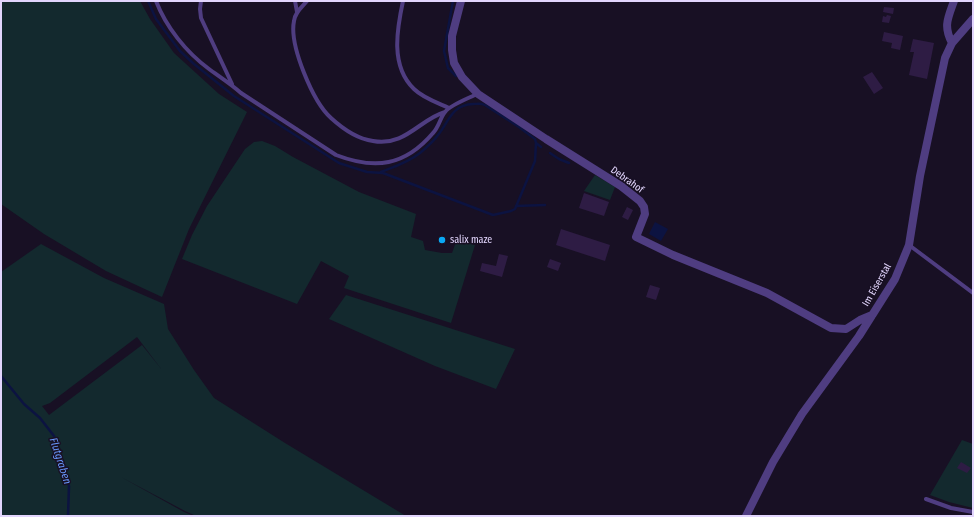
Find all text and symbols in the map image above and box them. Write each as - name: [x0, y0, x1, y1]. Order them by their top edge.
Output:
- street label: Debrahof: [608, 164, 646, 196]
- place label: salix maze: [450, 234, 492, 246]
- marker: salix maze: [437, 235, 447, 245]
- street label: Im Eiserstal: [860, 262, 894, 308]
- water label: Flutgraben: [46, 436, 74, 486]

